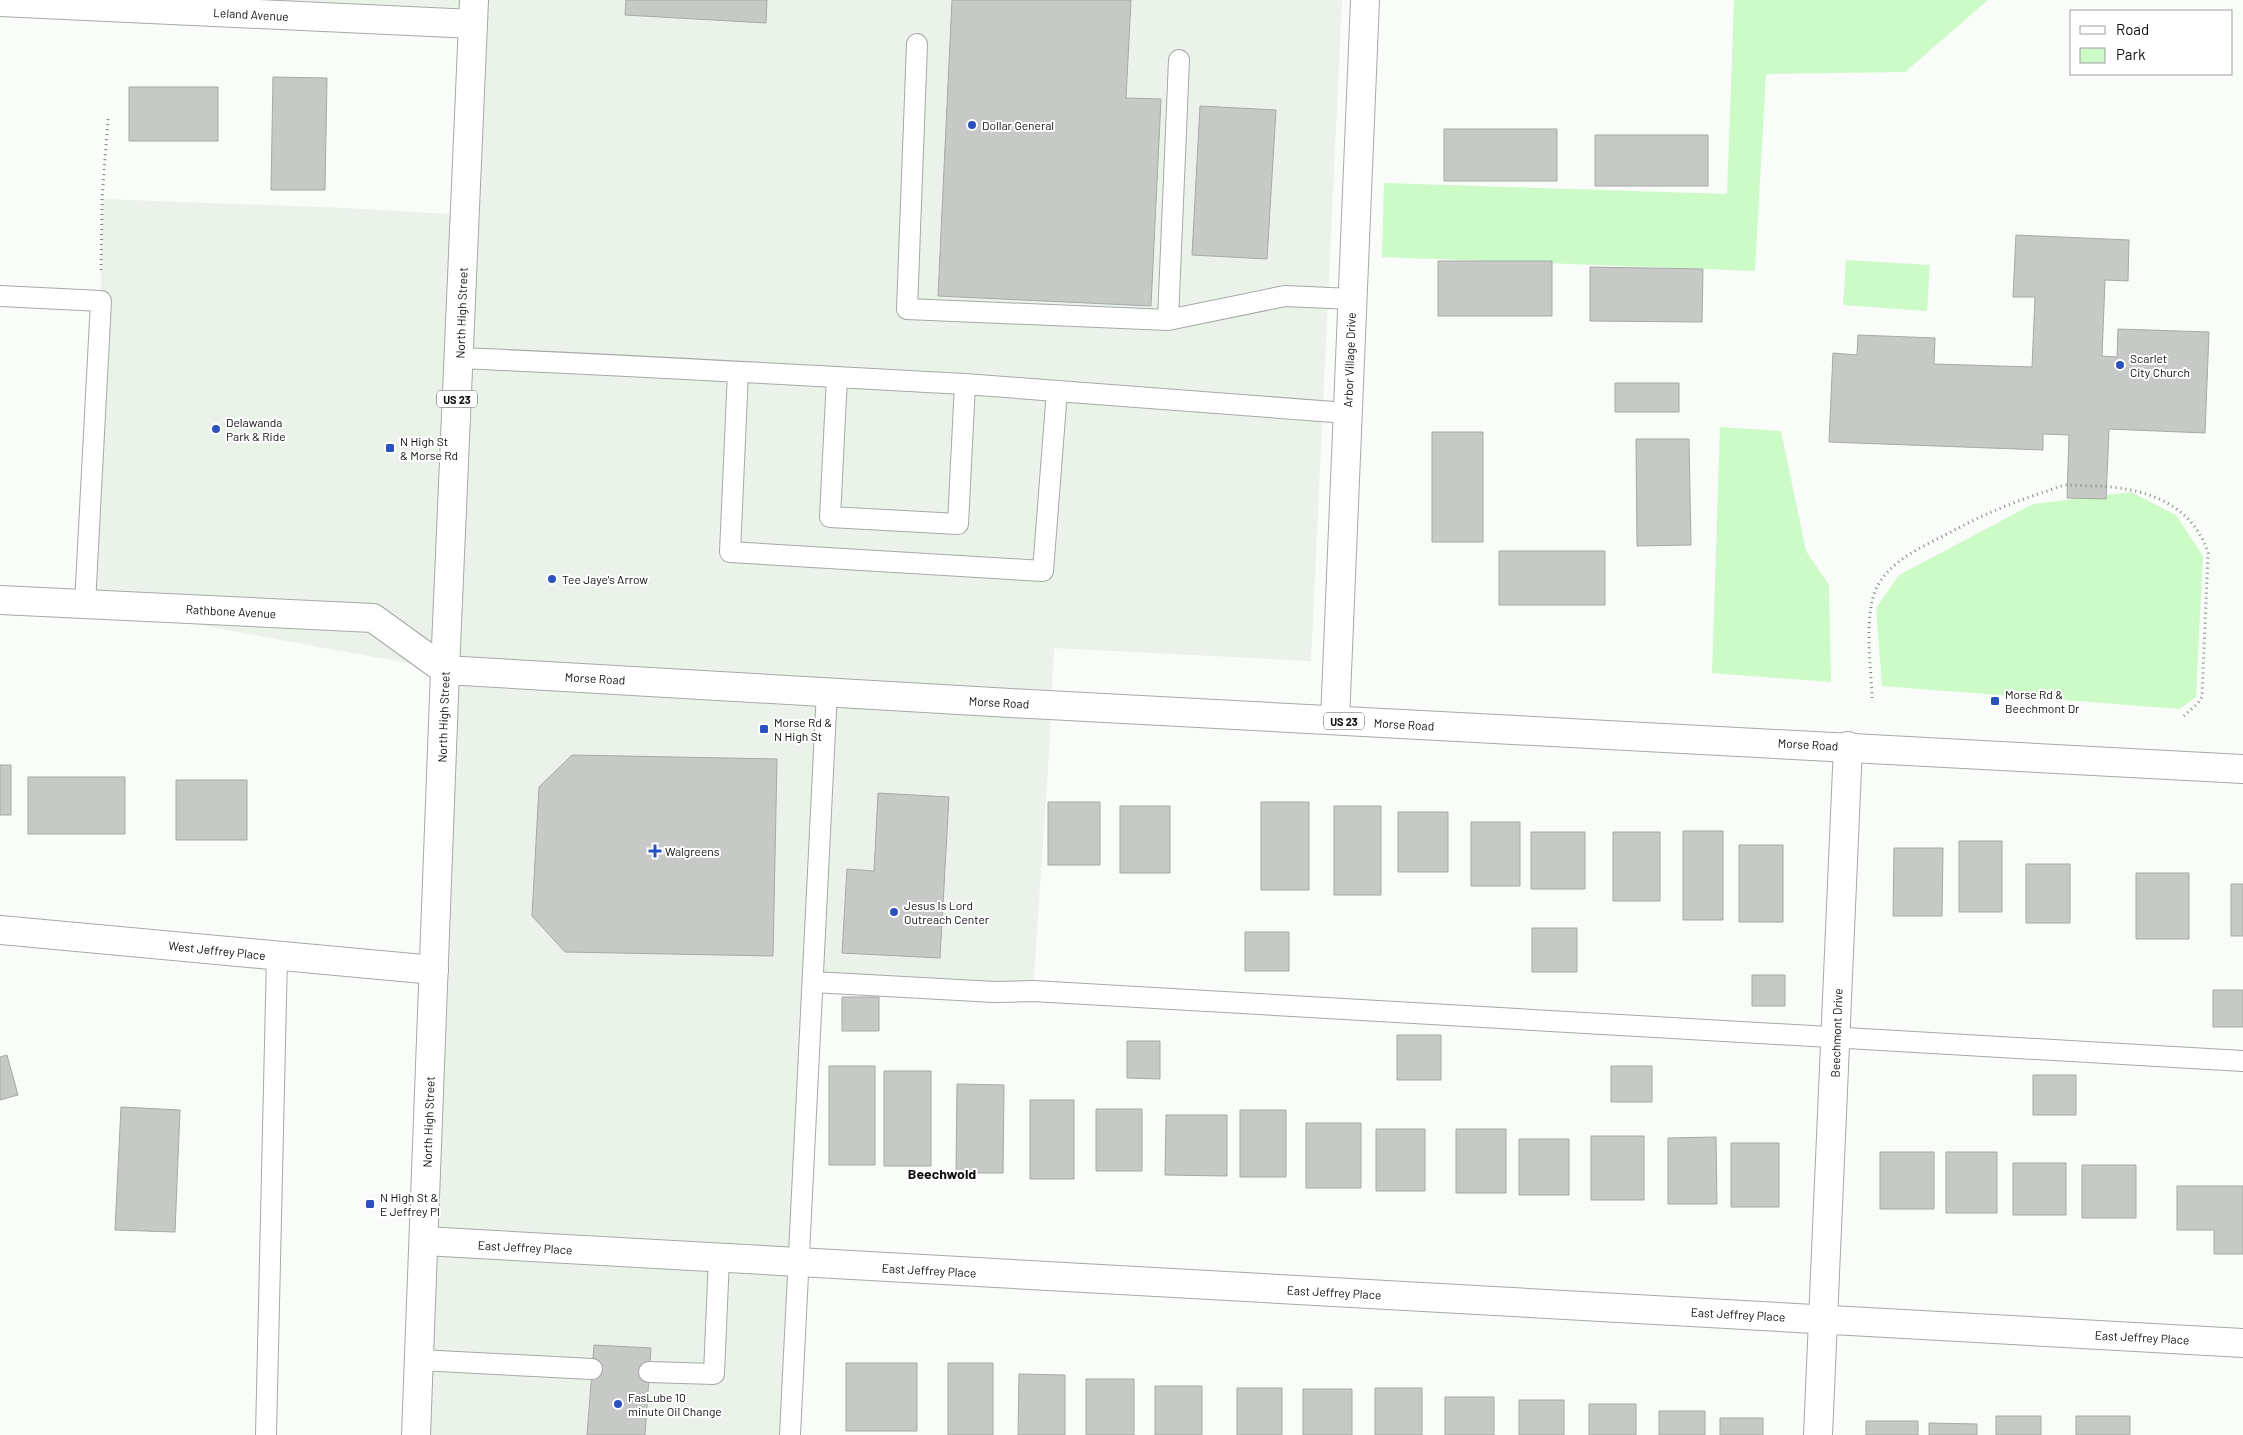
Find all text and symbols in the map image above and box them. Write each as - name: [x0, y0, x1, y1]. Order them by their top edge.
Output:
- street label: Leland Avenue: [213, 5, 289, 23]
- legend: [2070, 10, 2233, 75]
- text: Road: [2116, 20, 2149, 38]
- text: Park: [2116, 45, 2146, 63]
- place label: Dollar General: [982, 118, 1054, 132]
- marker: Dollar General: [966, 119, 978, 131]
- street label: North High Street: [452, 267, 470, 359]
- street label: Arbor Village Drive: [1340, 312, 1358, 408]
- place label: Scarlet City Church: [2130, 351, 2190, 379]
- marker: Scarlet City Church: [2114, 359, 2126, 371]
- road number: US 23: [437, 390, 477, 408]
- place label: Delawanda Park & Ride: [226, 415, 286, 443]
- marker: Delawanda Park & Ride: [210, 423, 222, 435]
- place label: N High St & Morse Rd: [400, 434, 458, 462]
- marker: N High St & Morse Rd: [384, 442, 396, 454]
- place label: Tee Jaye's Arrow: [562, 572, 648, 586]
- marker: Tee Jaye's Arrow: [546, 573, 558, 585]
- street label: Rathbone Avenue: [185, 602, 277, 620]
- street label: Morse Road: [564, 669, 626, 687]
- street label: North High Street: [434, 671, 452, 763]
- place label: Morse Rd & Beechmont Dr: [2005, 687, 2080, 715]
- street label: Morse Road: [968, 693, 1030, 711]
- marker: Morse Rd & Beechmont Dr: [1989, 695, 2001, 707]
- road number: US 23: [1324, 712, 1364, 729]
- place label: Morse Rd & N High St: [774, 715, 832, 743]
- street label: Morse Road: [1373, 715, 1435, 733]
- marker: Morse Rd & N High St: [758, 723, 770, 735]
- street label: Morse Road: [1777, 735, 1839, 753]
- place label: Walgreens: [665, 844, 720, 858]
- marker: Walgreens: [649, 845, 661, 857]
- place label: Jesus Is Lord Outreach Center: [904, 898, 990, 926]
- marker: Jesus Is Lord Outreach Center: [888, 906, 900, 918]
- street label: West Jeffrey Place: [168, 938, 266, 962]
- street label: Beechmont Drive: [1827, 988, 1845, 1078]
- street label: North High Street: [419, 1076, 437, 1168]
- district label: Beechwold: [908, 1165, 976, 1182]
- place label: N High St & E Jeffrey Pl: [380, 1190, 440, 1218]
- marker: N High St & E Jeffrey Pl: [364, 1198, 376, 1210]
- street label: East Jeffrey Place: [477, 1238, 573, 1256]
- street label: East Jeffrey Place: [881, 1261, 977, 1279]
- street label: East Jeffrey Place: [1286, 1283, 1382, 1301]
- street label: East Jeffrey Place: [1690, 1305, 1786, 1323]
- street label: East Jeffrey Place: [2094, 1328, 2190, 1346]
- place label: FasLube 10 minute Oil Change: [628, 1390, 722, 1418]
- marker: FasLube 10 minute Oil Change: [612, 1398, 624, 1410]

